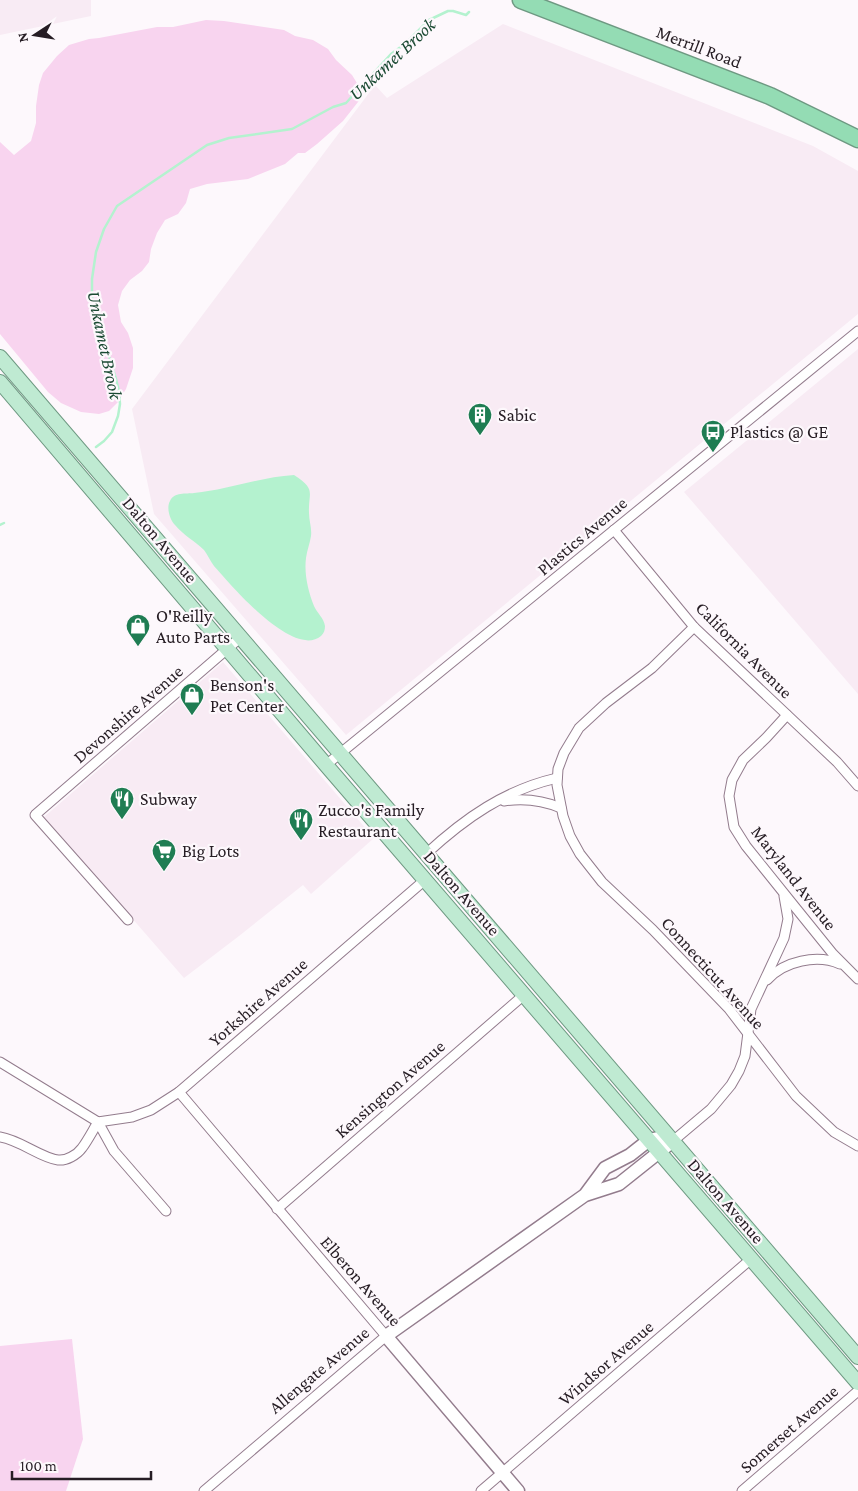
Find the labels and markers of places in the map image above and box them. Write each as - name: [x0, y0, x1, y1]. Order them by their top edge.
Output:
- building icon: Sabic: [467, 402, 493, 436]
- place label: Sabic: [498, 405, 537, 425]
- bus stop icon: Plastics @ GE: [700, 419, 726, 453]
- place label: Plastics @ GE: [730, 422, 828, 442]
- place label: O'Reilly Auto Parts: [156, 606, 230, 647]
- shop icon: O'Reilly Auto Parts: [125, 613, 151, 647]
- place label: Benson's Pet Center: [210, 675, 285, 716]
- shop icon: Benson's Pet Center: [179, 682, 205, 716]
- restaurant icon: Subway: [109, 786, 135, 820]
- place label: Subway: [140, 789, 198, 809]
- place label: Zucco's Family Restaurant: [318, 800, 425, 841]
- restaurant icon: Zucco's Family Restaurant: [288, 807, 314, 841]
- supermarket icon: Big Lots: [151, 838, 177, 872]
- place label: Big Lots: [182, 841, 239, 861]

